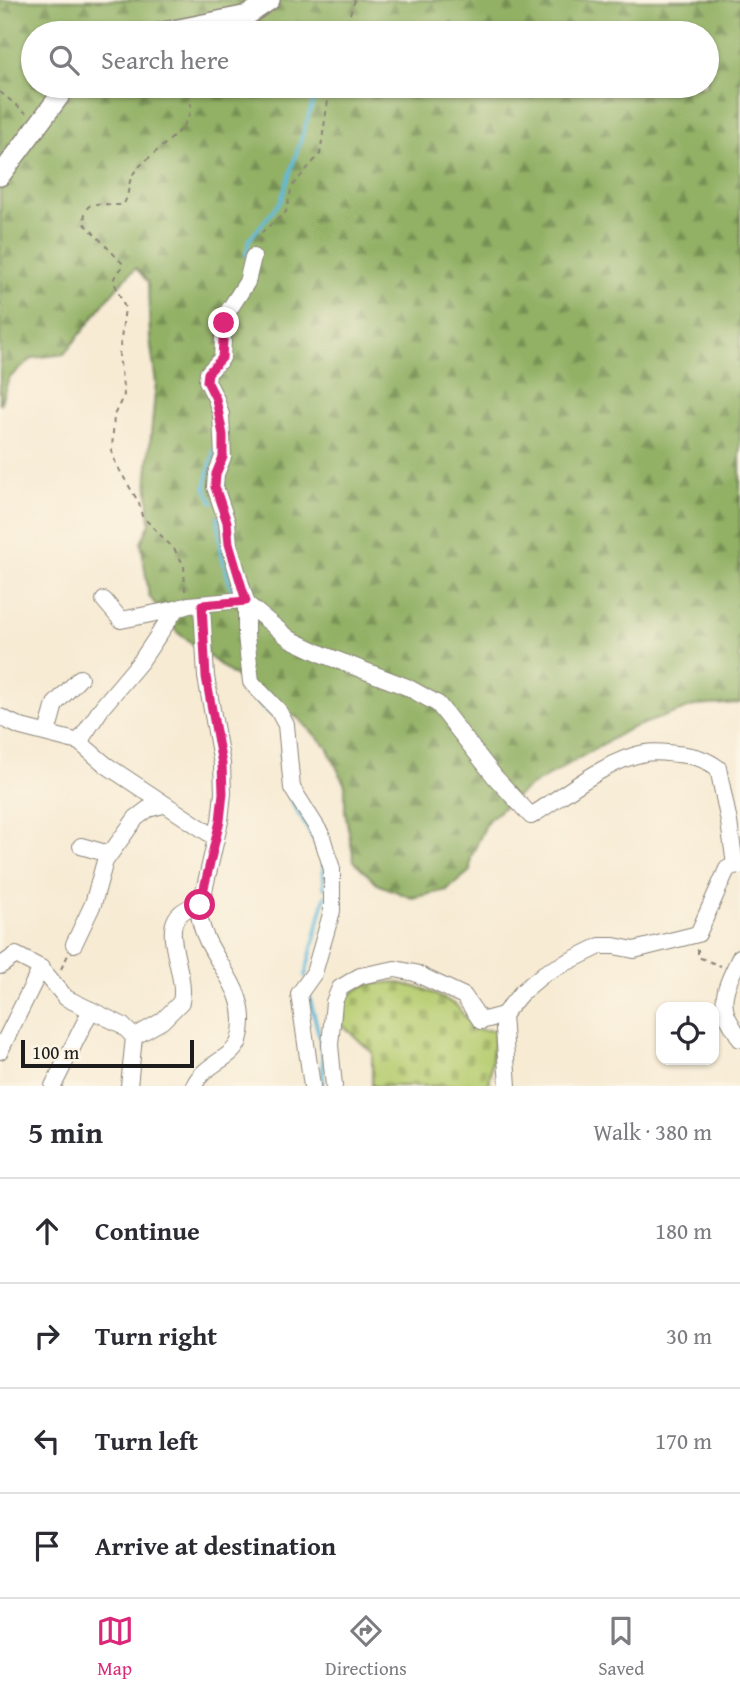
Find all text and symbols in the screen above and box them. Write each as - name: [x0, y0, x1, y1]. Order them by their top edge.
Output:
- search box: [21, 21, 719, 98]
- text: Search here: [101, 40, 229, 79]
- icon: search: [45, 41, 83, 79]
- route end: [208, 307, 239, 338]
- route start: [184, 889, 215, 920]
- map controls: [656, 1002, 719, 1065]
- button: locate: [656, 1002, 719, 1065]
- scale bar: [21, 1037, 194, 1069]
- text: 100 m: [32, 1038, 79, 1066]
- text: 5 min: [28, 1110, 103, 1154]
- text: Walk · 380 m: [593, 1115, 712, 1148]
- text: Continue: [95, 1211, 200, 1250]
- icon: ahead: [28, 1212, 66, 1250]
- text: 180 m: [655, 1214, 712, 1247]
- text: Turn right: [95, 1316, 217, 1355]
- icon: right: [28, 1317, 66, 1355]
- text: 30 m: [666, 1319, 712, 1352]
- text: Turn left: [95, 1421, 198, 1460]
- icon: left: [28, 1422, 66, 1460]
- text: 170 m: [655, 1424, 712, 1457]
- text: Arrive at destination: [95, 1526, 336, 1565]
- icon: arrive: [28, 1527, 66, 1565]
- tab: Map: [96, 1612, 134, 1682]
- tab: Directions: [325, 1612, 407, 1682]
- tab: Saved: [598, 1612, 644, 1682]

